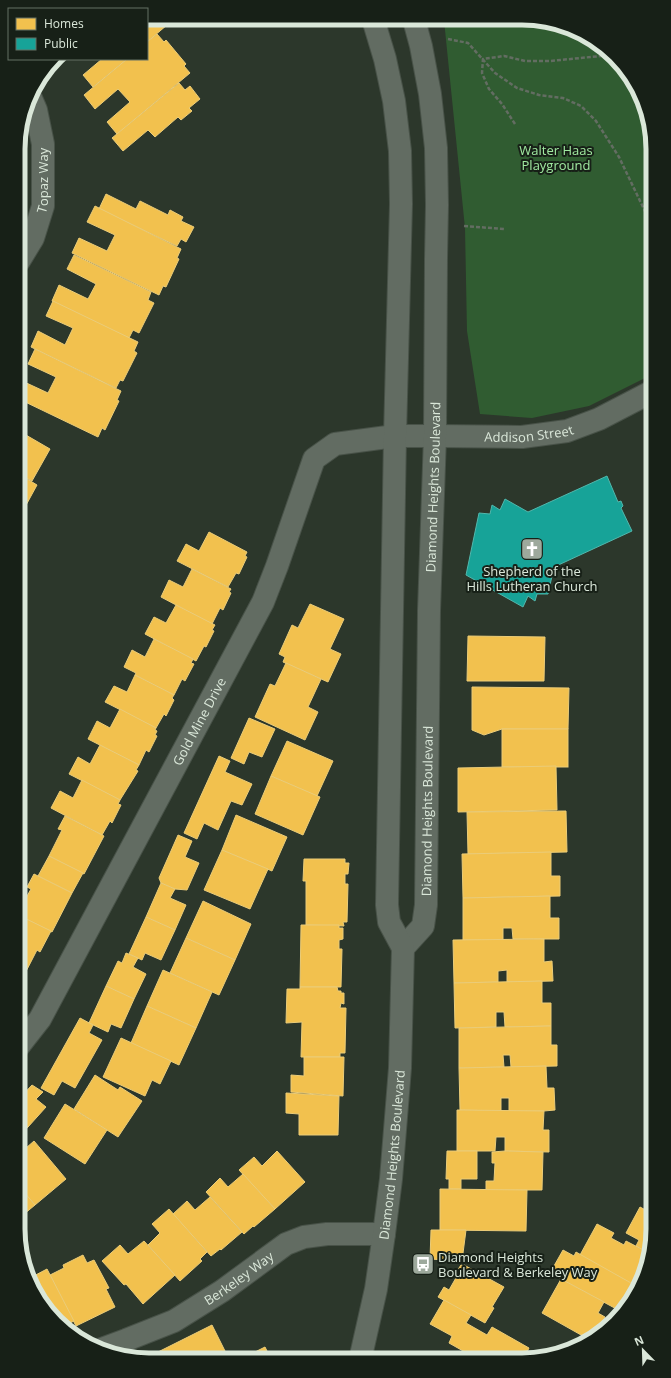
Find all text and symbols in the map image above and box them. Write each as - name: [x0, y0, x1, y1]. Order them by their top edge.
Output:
- legend: [8, 8, 148, 60]
- text: Homes: [44, 15, 84, 32]
- text: Public: [44, 35, 78, 52]
- park label: Walter Haas Playground: [519, 141, 593, 174]
- street label: Topaz Way: [32, 147, 52, 216]
- street label: Diamond Heights Boulevard: [421, 402, 444, 573]
- street label: Addison Street: [484, 420, 576, 446]
- church icon: Shepherd of the Hills Lutheran Church: [519, 536, 545, 562]
- place label: Shepherd of the Hills Lutheran Church: [466, 562, 598, 595]
- street label: Gold Mine Drive: [168, 674, 230, 769]
- street label: Diamond Heights Boulevard: [417, 726, 437, 896]
- street label: Diamond Heights Boulevard: [374, 1069, 409, 1241]
- street label: Berkeley Way: [200, 1247, 277, 1309]
- place label: Diamond Heights Boulevard & Berkeley Way: [438, 1248, 598, 1281]
- bus stop icon: Diamond Heights Boulevard & Berkeley Way: [410, 1251, 436, 1277]
- north arrow: [623, 1330, 663, 1370]
- text: N: [632, 1332, 646, 1349]

